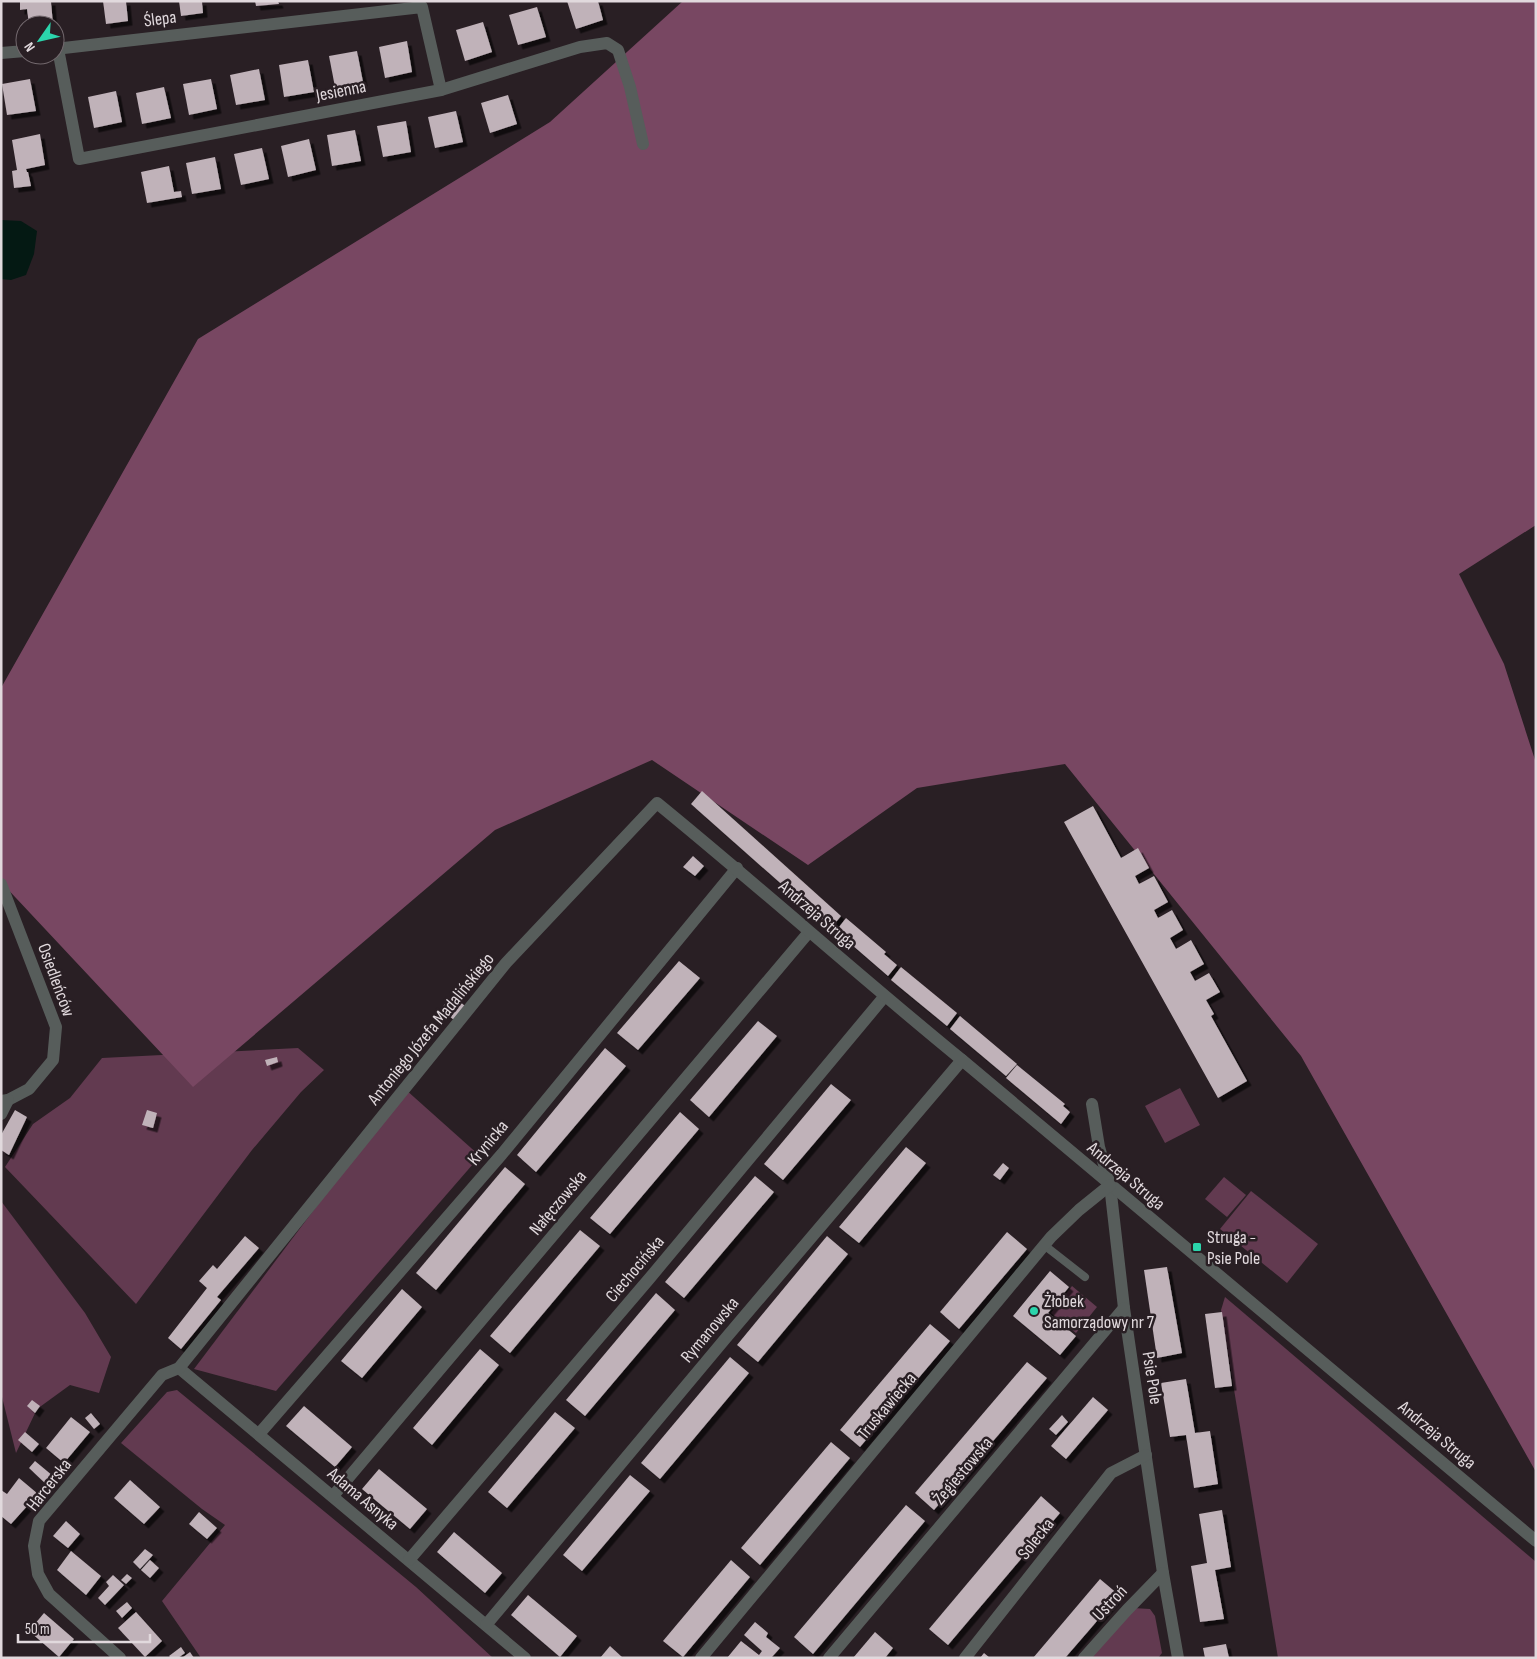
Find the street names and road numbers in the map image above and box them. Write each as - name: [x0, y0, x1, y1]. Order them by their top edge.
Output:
- street label: Ślepa: [143, 7, 178, 31]
- street label: Jesienna: [313, 76, 368, 106]
- street label: Andrzeja Struga: [774, 875, 860, 954]
- street label: Osiedleńców: [33, 941, 79, 1019]
- street label: Antoniego Józefa Madalińskiego: [363, 949, 499, 1110]
- street label: Krynicka: [463, 1116, 513, 1170]
- street label: Andrzeja Struga: [1082, 1137, 1169, 1215]
- street label: Nałęczowska: [525, 1166, 591, 1240]
- street label: Ciechocińska: [601, 1231, 669, 1306]
- street label: Rymanowska: [677, 1293, 743, 1367]
- street label: Psie Pole: [1137, 1350, 1167, 1406]
- street label: Truskawiecka: [853, 1368, 921, 1444]
- street label: Andrzeja Struga: [1393, 1396, 1480, 1474]
- street label: Żegiestowska: [929, 1433, 997, 1509]
- street label: Harcerska: [22, 1455, 76, 1515]
- street label: Adama Asnyka: [323, 1463, 403, 1535]
- street label: Solecka: [1013, 1514, 1059, 1564]
- street label: Ustroń: [1088, 1581, 1132, 1625]

